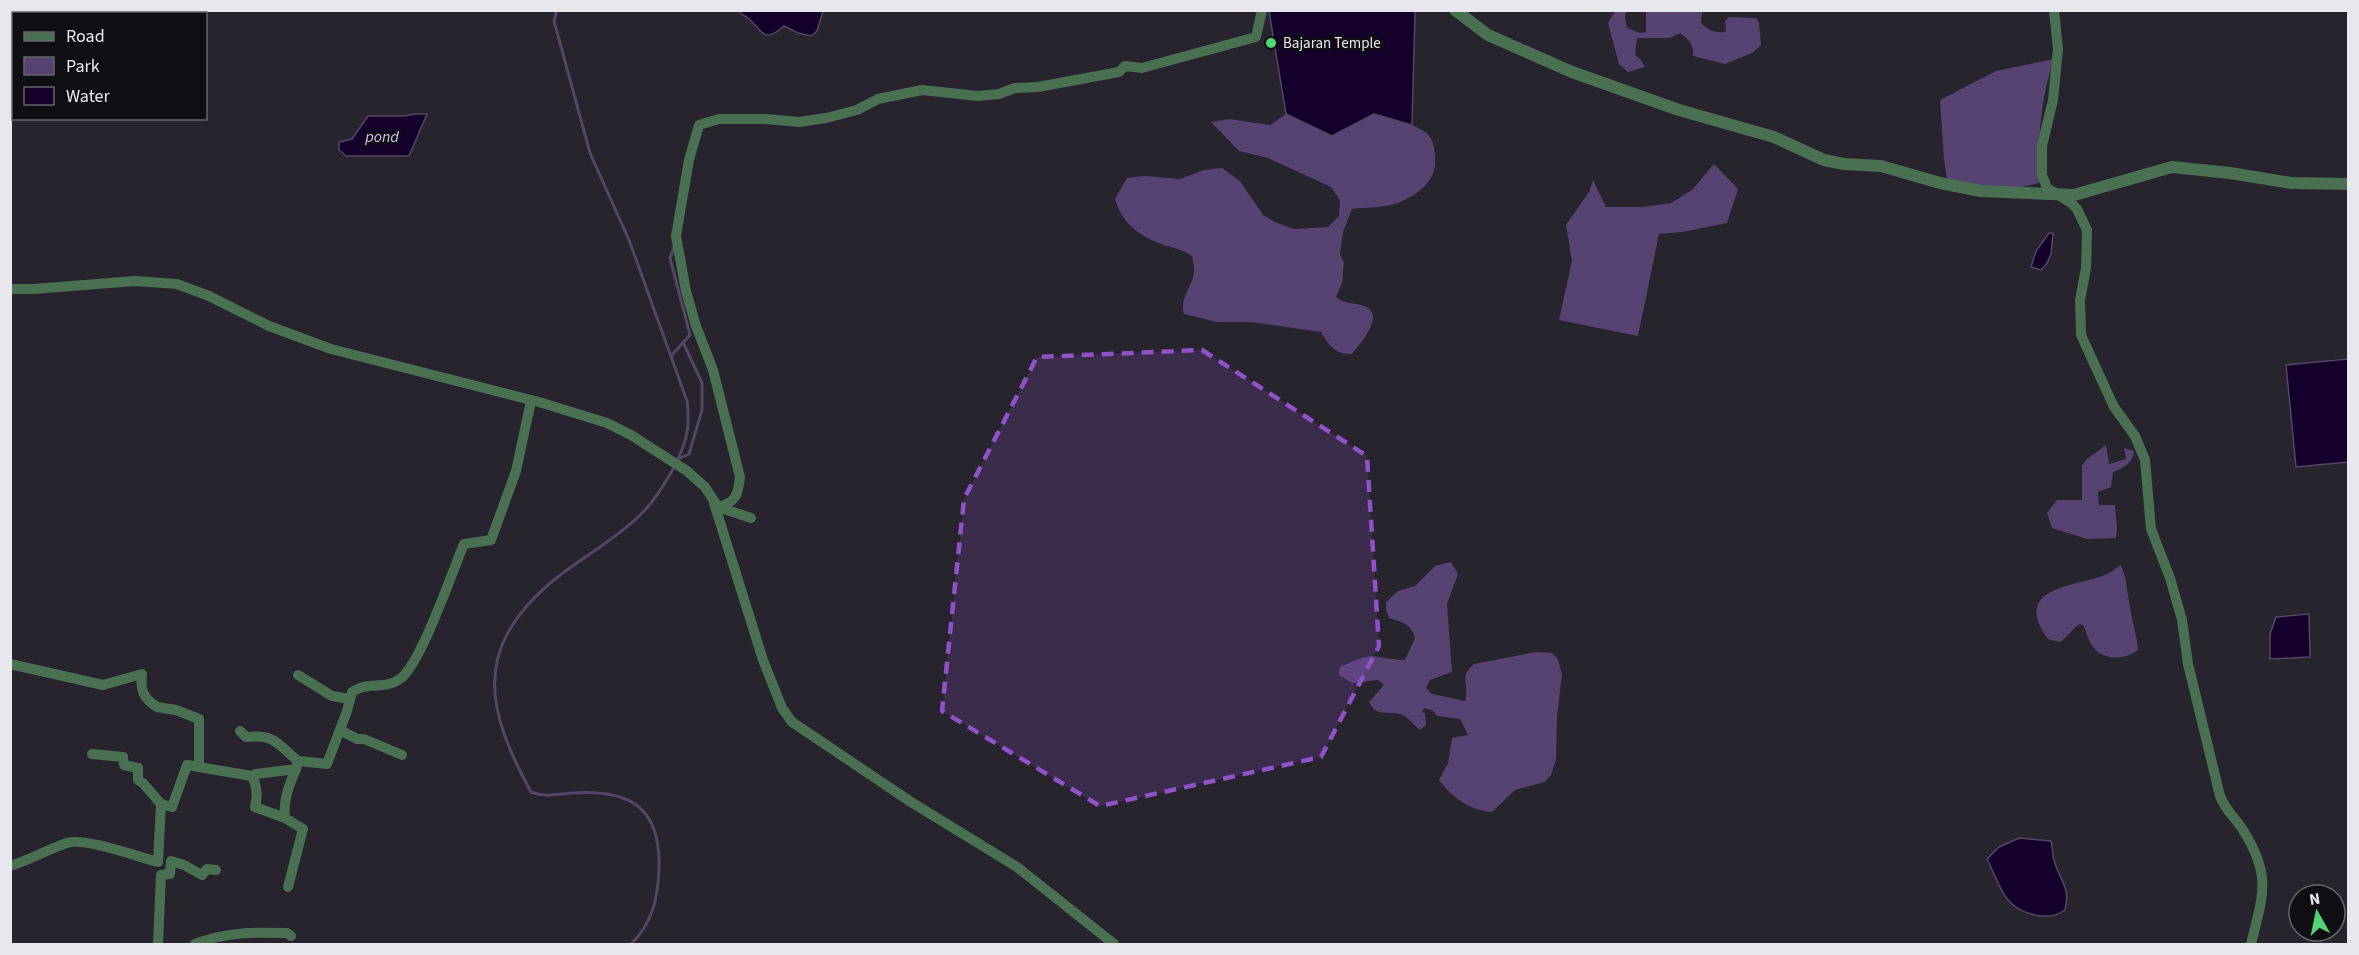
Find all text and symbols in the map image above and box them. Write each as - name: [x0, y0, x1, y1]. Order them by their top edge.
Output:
- legend: [12, 12, 207, 120]
- text: Road: [66, 24, 105, 49]
- place label: Bajaran Temple: [1283, 33, 1381, 54]
- marker: Bajaran Temple: [1264, 36, 1278, 50]
- text: Park: [66, 54, 100, 79]
- text: Water: [66, 84, 110, 109]
- water label: pond: [364, 126, 399, 148]
- north arrow: [2287, 883, 2347, 943]
- text: N: [2308, 887, 2322, 911]

